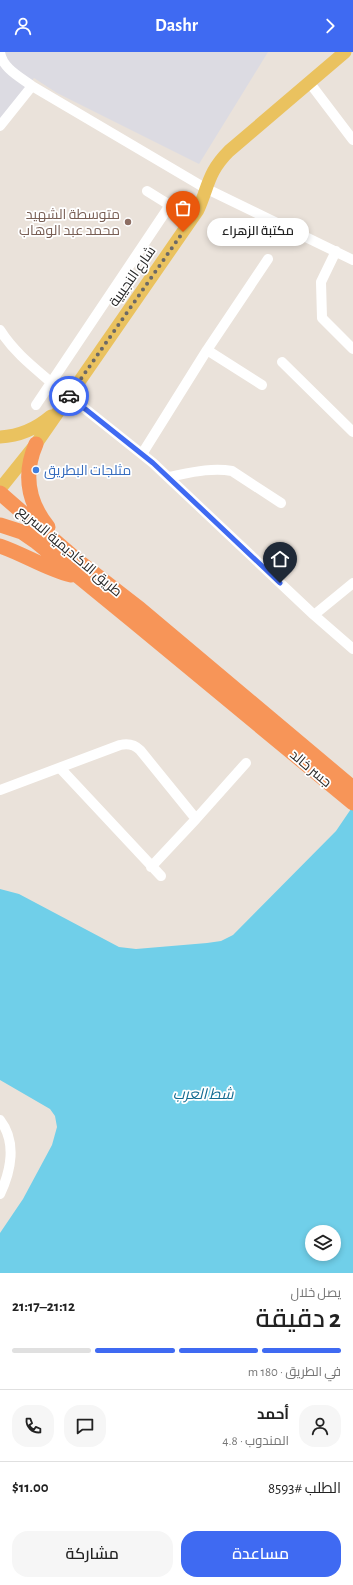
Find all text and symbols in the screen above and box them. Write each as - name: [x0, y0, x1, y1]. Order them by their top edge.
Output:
- icon: person: [12, 15, 34, 37]
- icon: forward: [319, 15, 341, 37]
- text: Dashr: [155, 17, 198, 35]
- pin: [166, 191, 200, 232]
- icon: bag: [172, 197, 194, 219]
- place label: متوسطة الشهيد محمد عبد الوهاب: [19, 208, 120, 238]
- marker: متوسطة الشهيد محمد عبد الوهاب: [123, 217, 133, 227]
- callout: مكتبة الزهراء: [207, 218, 309, 246]
- text: مكتبة الزهراء: [222, 225, 294, 238]
- street label: شارع النجيبية: [107, 244, 159, 310]
- courier: [49, 376, 89, 416]
- icon: car: [58, 385, 80, 407]
- place label: مثلجات البطريق: [44, 464, 131, 479]
- marker: مثلجات البطريق: [31, 465, 41, 475]
- street label: طريق الاكاديمية السريع: [14, 504, 124, 600]
- pin: [263, 542, 297, 583]
- icon: home: [269, 548, 291, 570]
- street label: جسر خالد: [287, 748, 334, 790]
- water label: شط العرب: [173, 1086, 234, 1103]
- map controls: [305, 1225, 341, 1261]
- button: layers: [305, 1225, 341, 1261]
- text: يصل خلال: [291, 1287, 341, 1300]
- text: 21:12–21:17: [12, 1299, 75, 1314]
- text: 2 دقيقة: [256, 1306, 341, 1332]
- text: في الطريق · 180 m: [248, 1366, 341, 1379]
- button: phone: [12, 1405, 54, 1447]
- button: chat: [64, 1405, 106, 1447]
- button: person: [299, 1405, 341, 1447]
- text: أحمد: [257, 1407, 289, 1422]
- text: المندوب · 4.8: [222, 1435, 289, 1448]
- text: $11.00: [12, 1480, 49, 1495]
- text: الطلب #8593: [268, 1481, 341, 1496]
- button: مشاركة: [12, 1531, 173, 1577]
- button: مساعدة: [181, 1531, 341, 1577]

